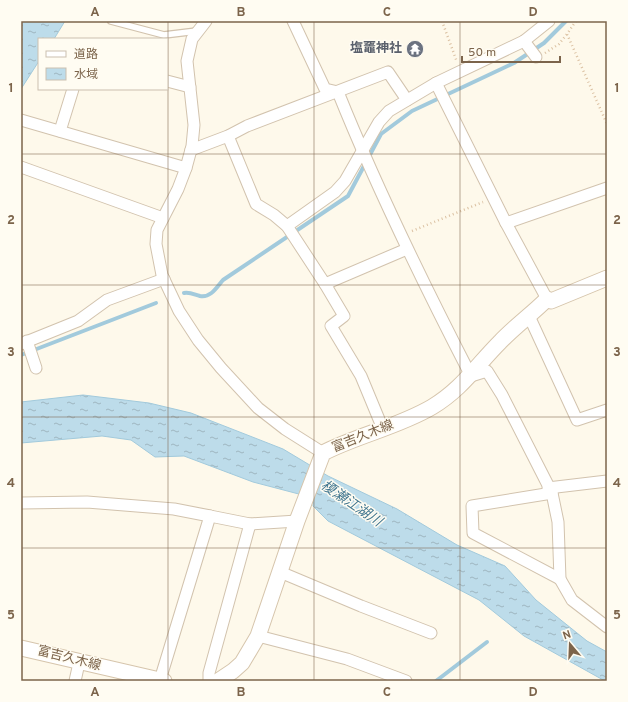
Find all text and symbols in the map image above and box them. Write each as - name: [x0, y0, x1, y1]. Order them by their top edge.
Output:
- text: A: [90, 5, 100, 21]
- text: B: [237, 5, 246, 21]
- text: C: [383, 5, 391, 21]
- text: D: [528, 5, 538, 21]
- legend: [38, 38, 168, 90]
- scale bar: [462, 38, 560, 64]
- temple icon: 塩竈神社: [405, 39, 425, 59]
- place label: 塩竈神社: [350, 40, 402, 57]
- text: 50 m: [468, 45, 496, 61]
- text: 道路: [74, 47, 98, 63]
- text: 水域: [74, 67, 98, 83]
- text: 1: [8, 81, 14, 97]
- text: 1: [614, 81, 620, 97]
- text: 2: [7, 213, 15, 229]
- text: 2: [613, 213, 621, 229]
- text: 3: [7, 345, 15, 361]
- text: 3: [613, 345, 621, 361]
- street label: 富吉久木線: [329, 416, 396, 457]
- text: 4: [7, 476, 15, 492]
- text: 4: [613, 476, 621, 492]
- water label: 榎瀬江湖川: [317, 477, 386, 532]
- text: 5: [7, 608, 15, 624]
- text: 5: [613, 608, 621, 624]
- north arrow: [550, 624, 590, 664]
- text: N: [561, 628, 573, 643]
- street label: 富吉久木線: [36, 642, 103, 675]
- text: A: [90, 685, 100, 701]
- text: B: [237, 685, 246, 701]
- text: C: [383, 685, 391, 701]
- text: D: [528, 685, 538, 701]

